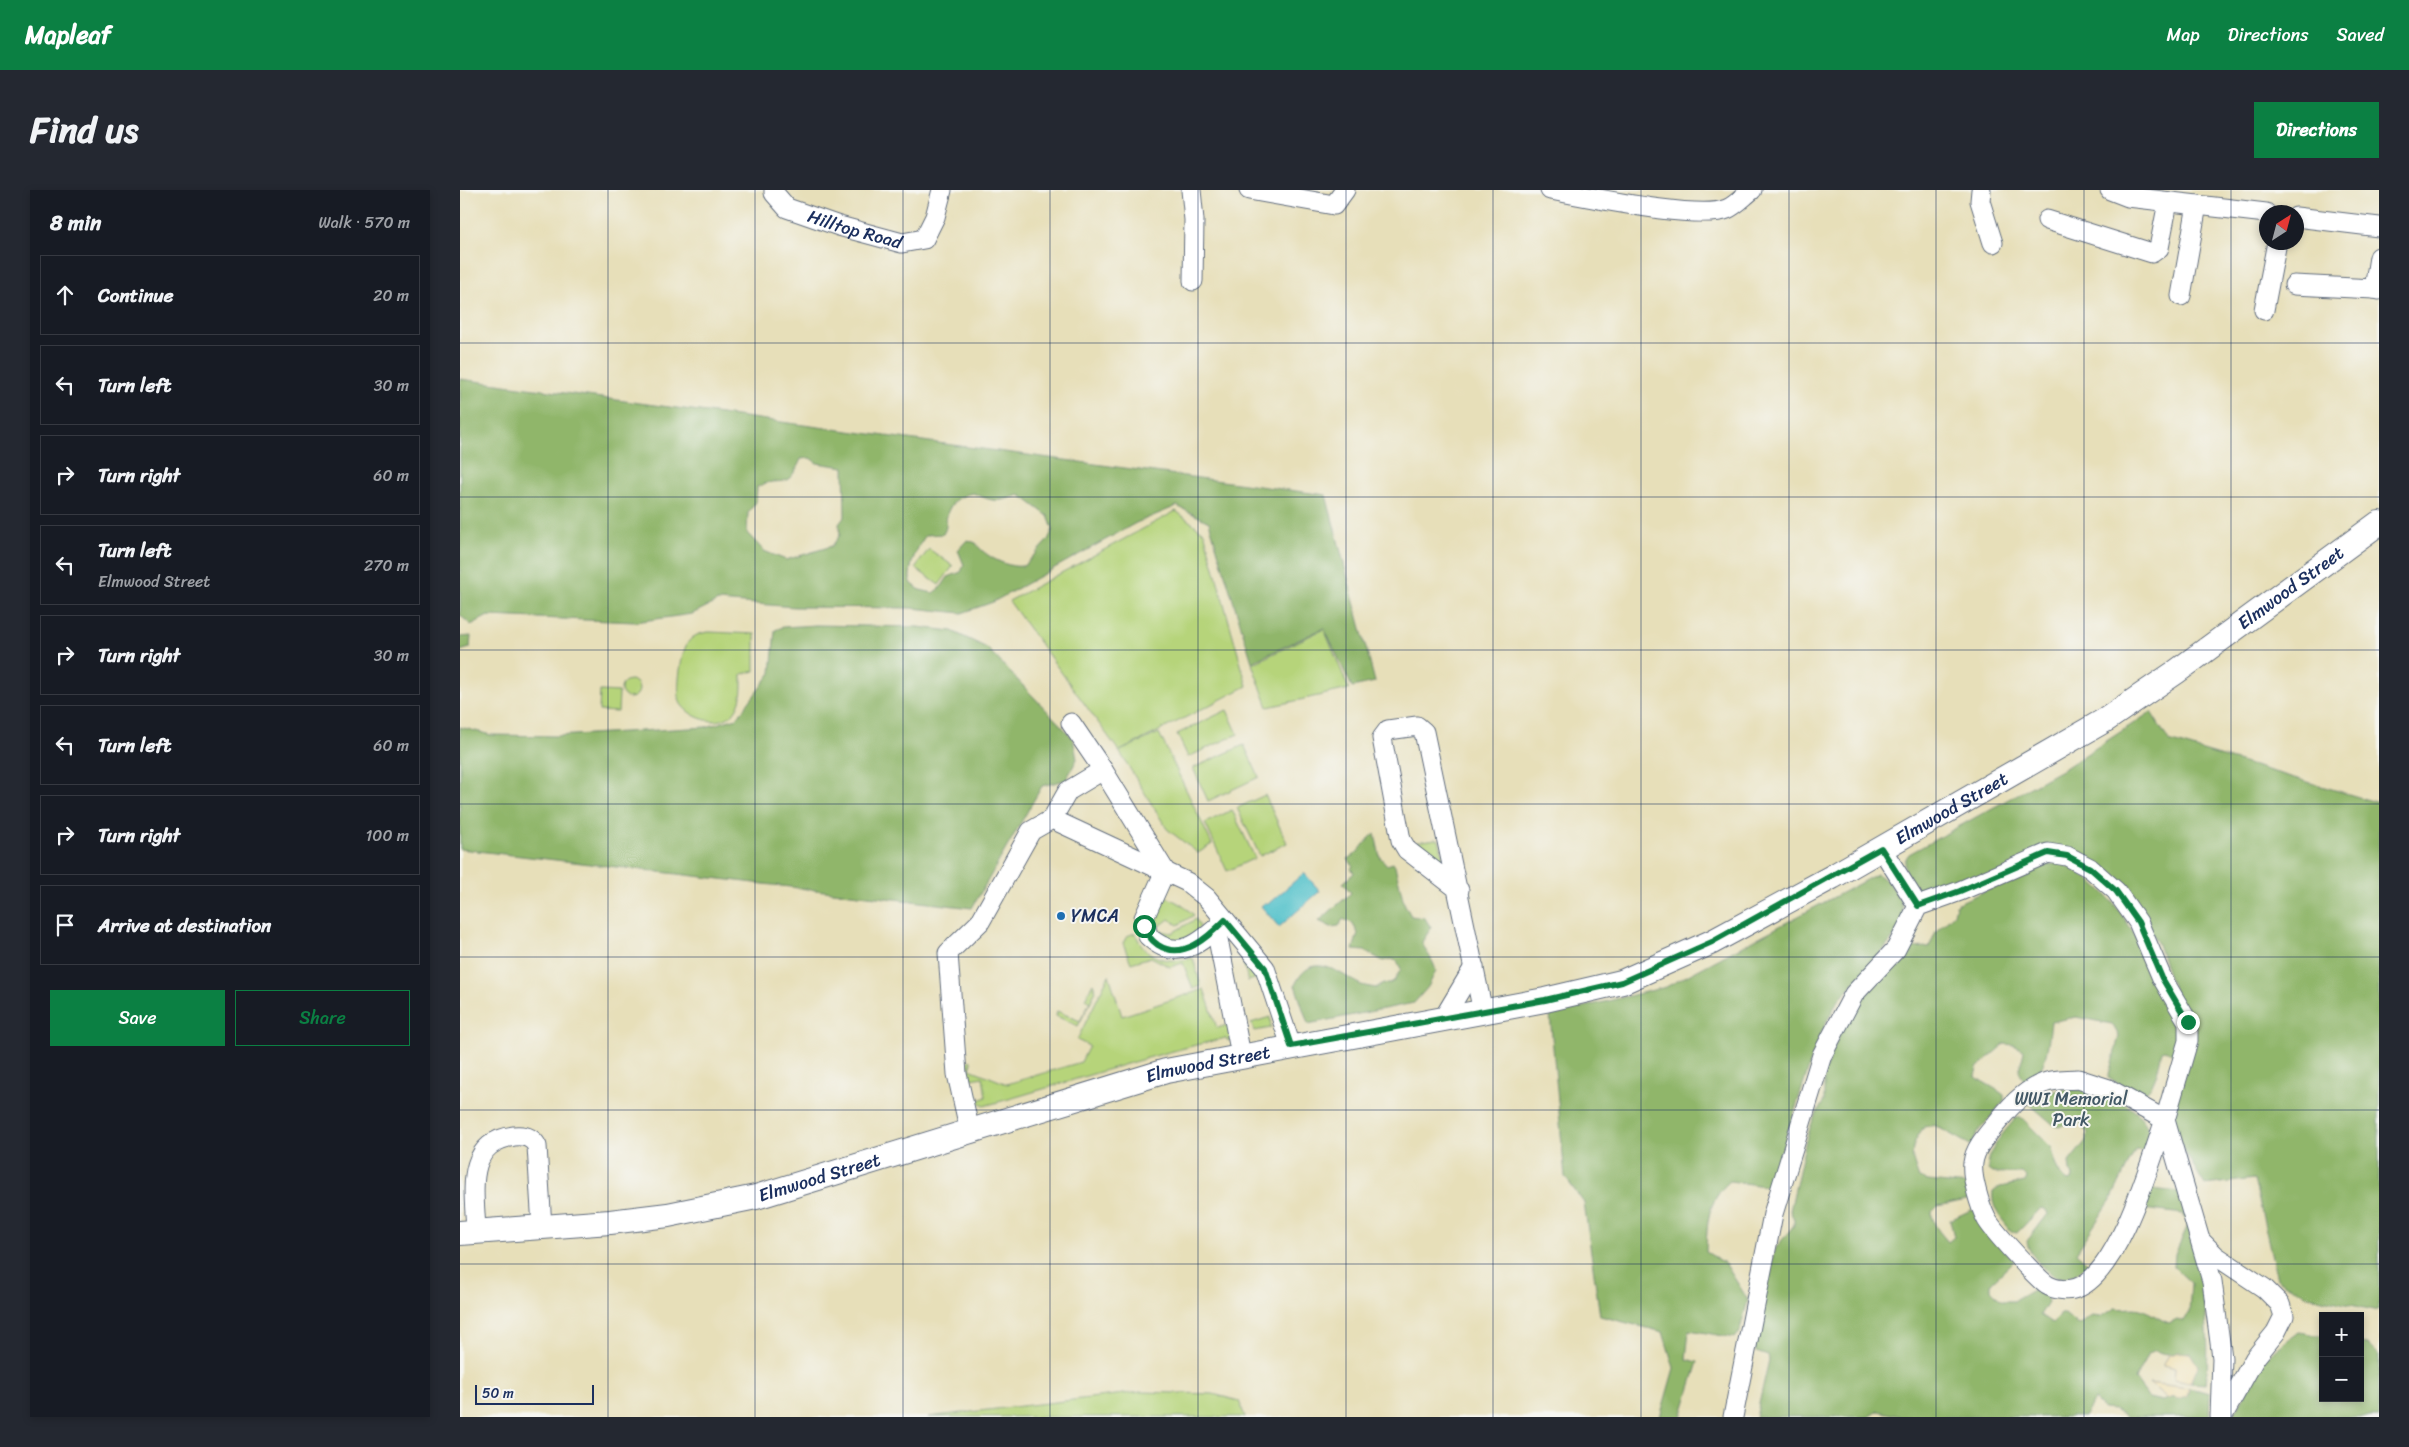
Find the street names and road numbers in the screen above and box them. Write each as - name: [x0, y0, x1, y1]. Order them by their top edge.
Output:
- street label: Hilltop Road: [803, 200, 907, 259]
- street label: Elmwood Street: [2230, 538, 2351, 638]
- street label: Elmwood Street: [1889, 763, 2014, 854]
- street label: Elmwood Street: [1141, 1036, 1273, 1092]
- street label: Elmwood Street: [754, 1144, 885, 1211]

